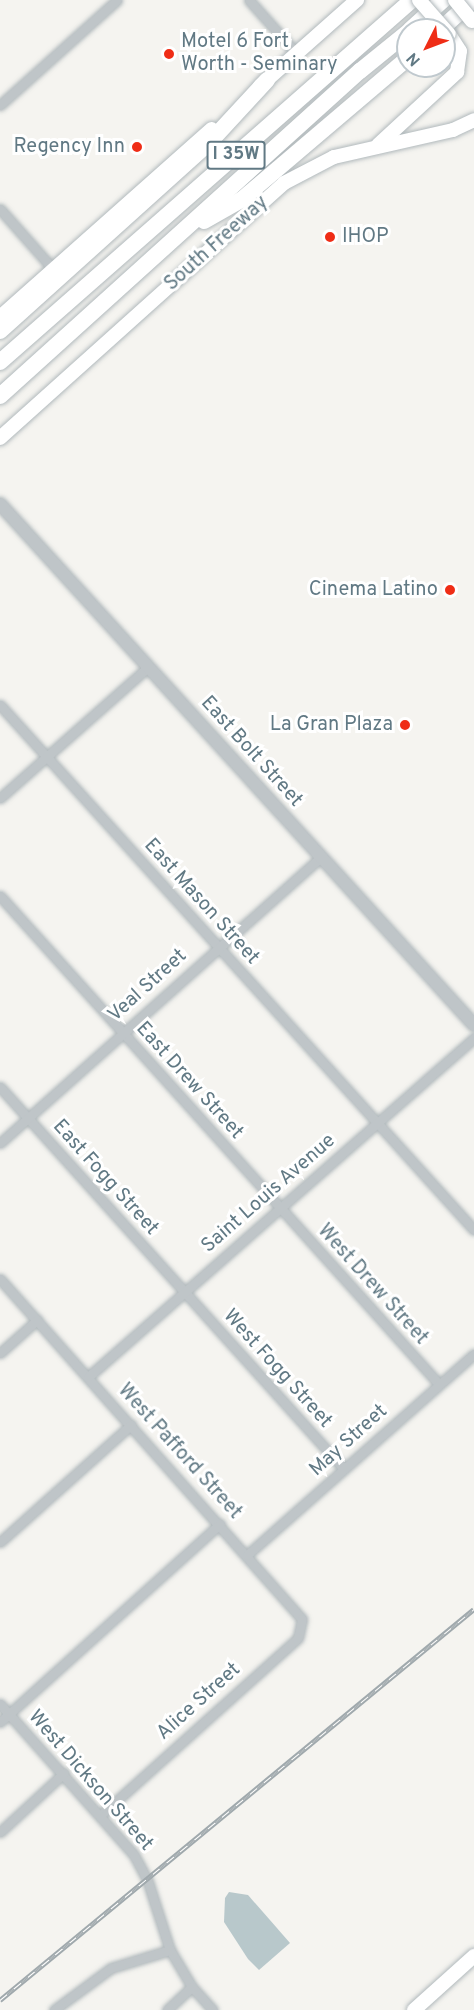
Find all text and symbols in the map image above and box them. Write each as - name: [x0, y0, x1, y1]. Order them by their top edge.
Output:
- north arrow: [396, 18, 456, 78]
- place label: Motel 6 Fort Worth - Seminary: [181, 30, 338, 77]
- marker: Motel 6 Fort Worth - Seminary: [162, 47, 176, 61]
- text: N: [403, 48, 425, 70]
- place label: Regency Inn: [14, 135, 125, 159]
- marker: Regency Inn: [130, 140, 144, 154]
- road number: I 35W: [206, 140, 266, 170]
- street label: South Freeway: [160, 191, 274, 297]
- place label: IHOP: [342, 225, 389, 249]
- marker: IHOP: [323, 230, 337, 244]
- place label: Cinema Latino: [309, 578, 438, 602]
- marker: Cinema Latino: [443, 583, 457, 597]
- street label: East Bolt Street: [195, 692, 307, 812]
- place label: La Gran Plaza: [270, 713, 393, 737]
- marker: La Gran Plaza: [398, 718, 412, 732]
- street label: East Mason Street: [138, 834, 264, 970]
- street label: Veal Street: [104, 945, 192, 1027]
- street label: East Drew Street: [130, 1017, 248, 1145]
- street label: East Fogg Street: [47, 1115, 163, 1241]
- street label: Saint Louis Avenue: [197, 1129, 341, 1259]
- street label: West Drew Street: [312, 1220, 432, 1350]
- street label: West Fogg Street: [217, 1305, 337, 1433]
- street label: West Pafford Street: [112, 1379, 246, 1525]
- street label: May Street: [305, 1400, 393, 1482]
- street label: Alice Street: [152, 1658, 246, 1746]
- street label: West Dickson Street: [22, 1706, 158, 1856]

